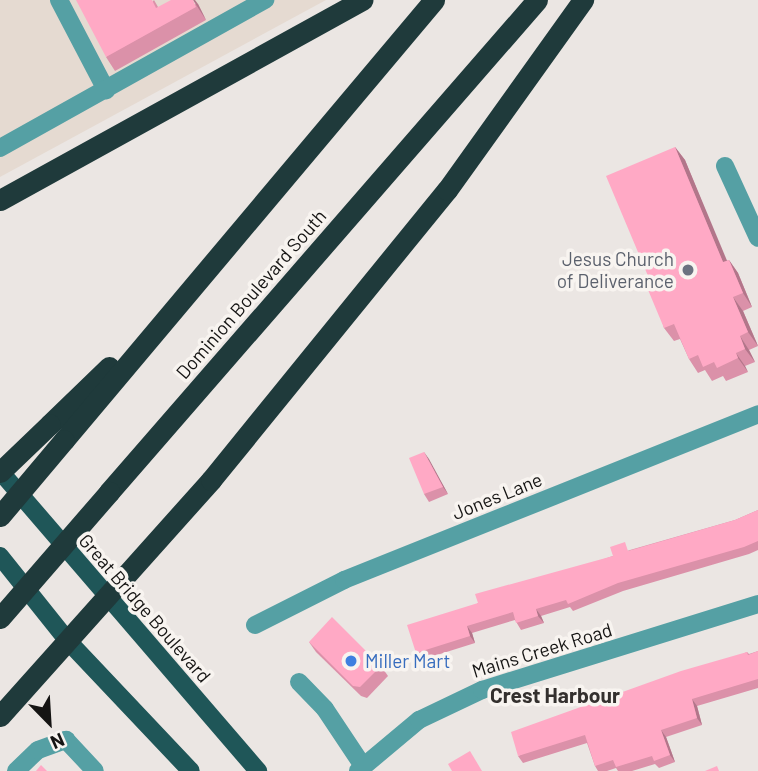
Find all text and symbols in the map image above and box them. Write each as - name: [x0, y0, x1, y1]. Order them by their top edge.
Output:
- street label: Dominion Boulevard South: [171, 205, 331, 383]
- place label: Jesus Church of Deliverance: [557, 248, 674, 292]
- marker: Jesus Church of Deliverance: [680, 262, 696, 278]
- street label: Jones Lane: [449, 468, 545, 524]
- street label: Great Bridge Boulevard: [74, 529, 216, 687]
- street label: Mains Creek Road: [469, 618, 615, 682]
- place label: Miller Mart: [365, 650, 450, 672]
- marker: Miller Mart: [343, 653, 359, 669]
- district label: Crest Harbour: [490, 682, 620, 708]
- north arrow: [14, 687, 84, 757]
- text: N: [47, 729, 68, 755]

